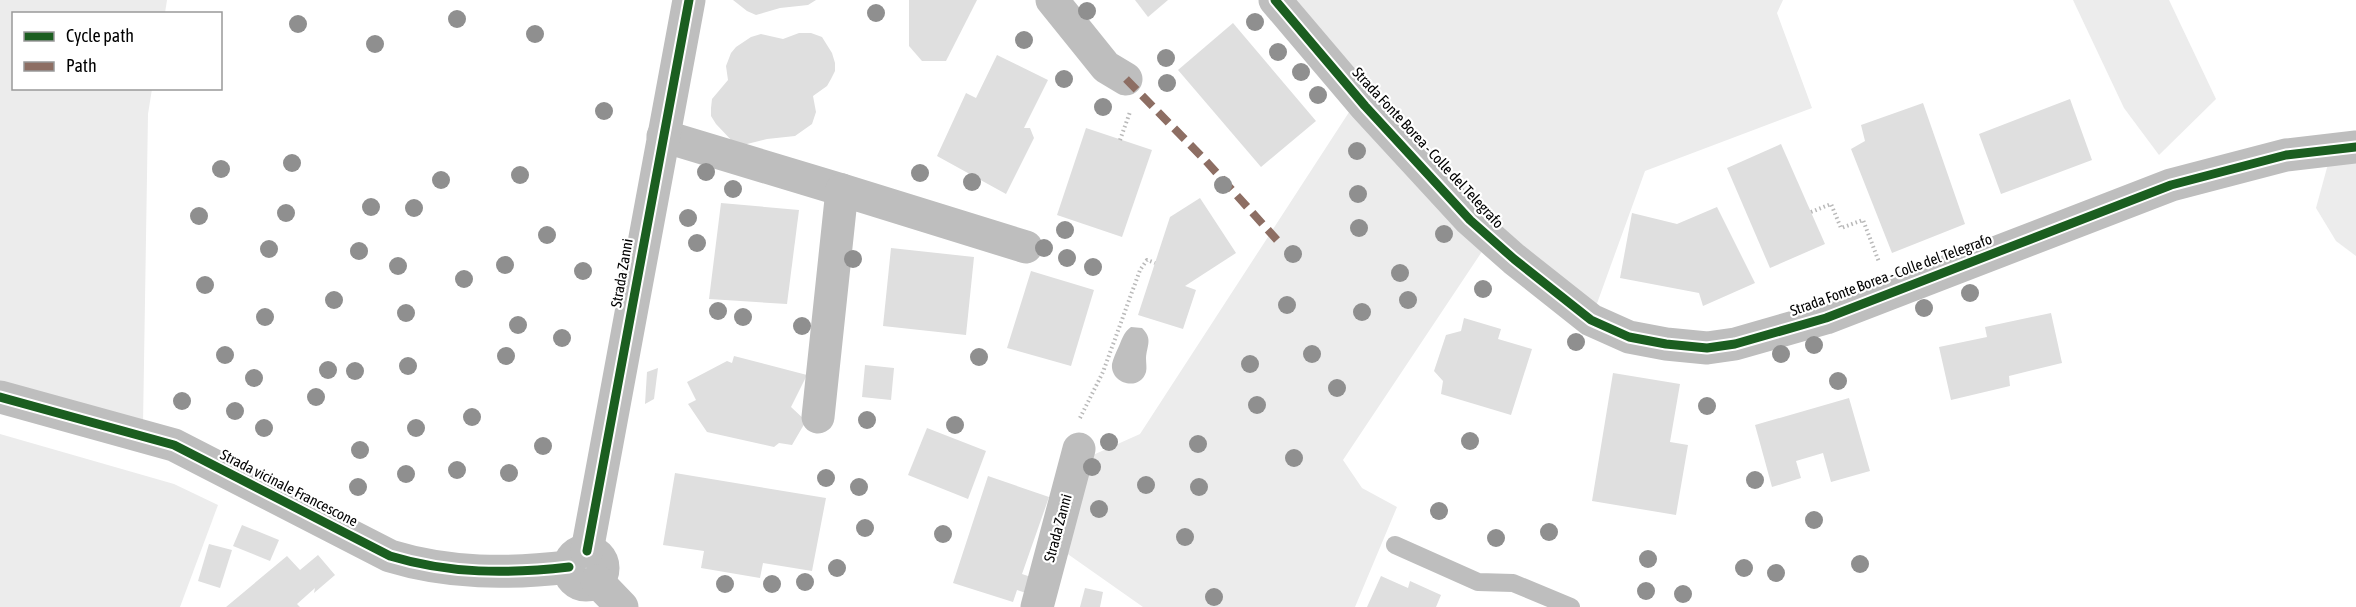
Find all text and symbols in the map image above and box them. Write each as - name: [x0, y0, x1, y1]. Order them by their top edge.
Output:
- legend: [12, 12, 222, 90]
- text: Cycle path: [66, 25, 134, 46]
- text: Path: [66, 55, 97, 76]
- street label: Strada Fonte Borea - Colle del Telegrafo: [1349, 64, 1507, 232]
- street label: Strada Fonte Borea - Colle del Telegrafo: [1788, 230, 1994, 319]
- street label: Strada Zanni: [607, 237, 636, 309]
- street label: Strada vicinale Francescone: [218, 445, 361, 530]
- street label: Strada Zanni: [1040, 492, 1075, 564]

